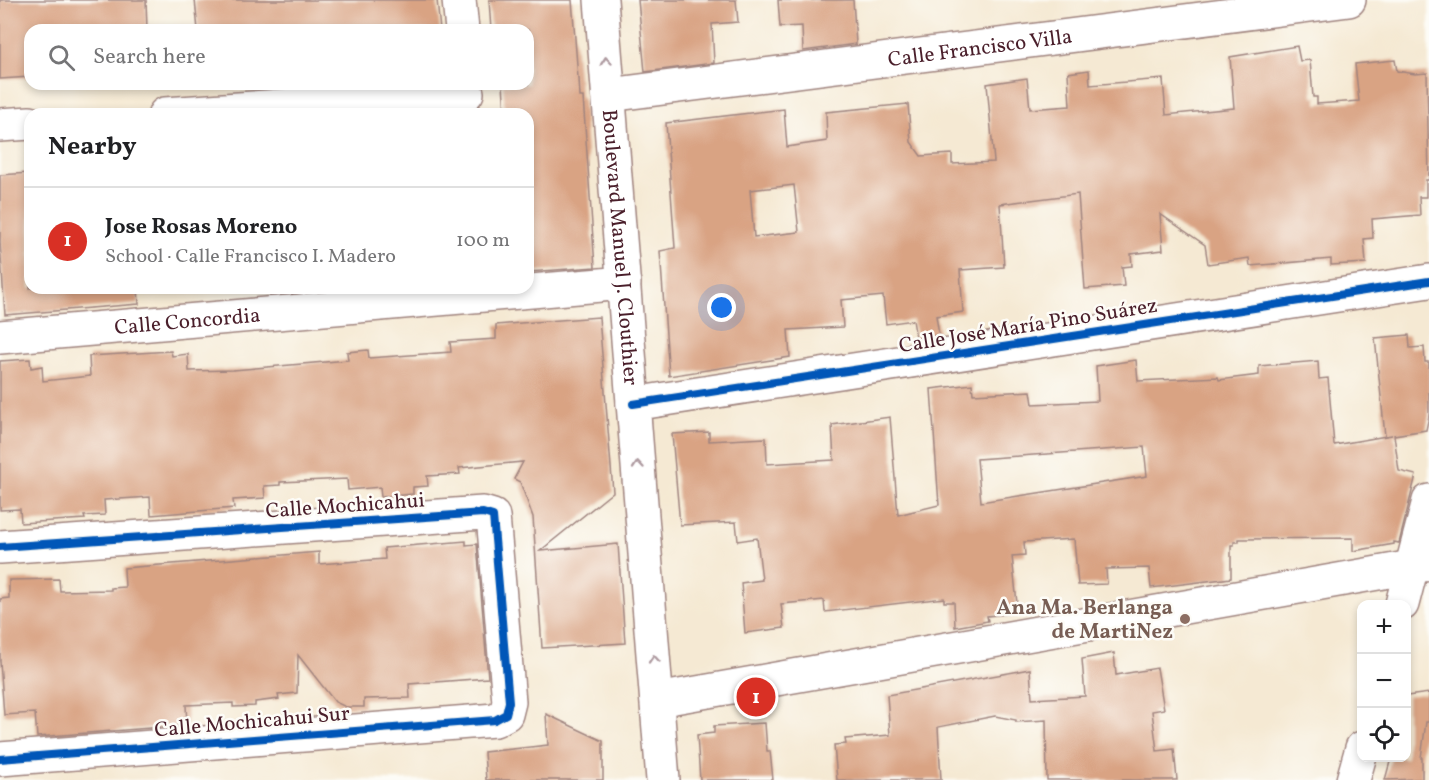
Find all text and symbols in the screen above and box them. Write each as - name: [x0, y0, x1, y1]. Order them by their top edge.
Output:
- street label: Calle Francisco Villa: [886, 23, 1074, 75]
- search box: [24, 24, 534, 90]
- icon: search: [45, 41, 78, 74]
- text: Search here: [93, 42, 206, 73]
- one-way arrow: [600, 56, 613, 65]
- street label: Boulevard Manuel J. Clouthier: [594, 108, 645, 387]
- text: Nearby: [48, 129, 137, 165]
- text: Jose Rosas Moreno: [105, 212, 297, 243]
- text: 1: [63, 227, 72, 255]
- text: 100 m: [456, 227, 510, 255]
- text: School · Calle Francisco I. Madero: [105, 243, 396, 271]
- street label: Calle José María Pino Suárez: [897, 292, 1160, 361]
- your location: [707, 293, 736, 322]
- street label: Calle Concordia: [113, 302, 262, 343]
- one-way arrow: [632, 460, 645, 469]
- street label: Calle Mochicahui: [265, 486, 426, 527]
- place label: Ana Ma. Berlanga de MartiNez: [997, 594, 1173, 647]
- map controls: [1357, 600, 1411, 762]
- button: +: [1357, 600, 1411, 654]
- marker: Ana Ma. Berlanga de MartiNez: [1178, 612, 1192, 626]
- one-way arrow: [648, 654, 661, 663]
- button: −: [1357, 654, 1411, 708]
- pin: 1: [736, 674, 776, 720]
- street label: Calle Mochicahui Sur: [153, 699, 351, 745]
- button: locate: [1357, 708, 1411, 762]

